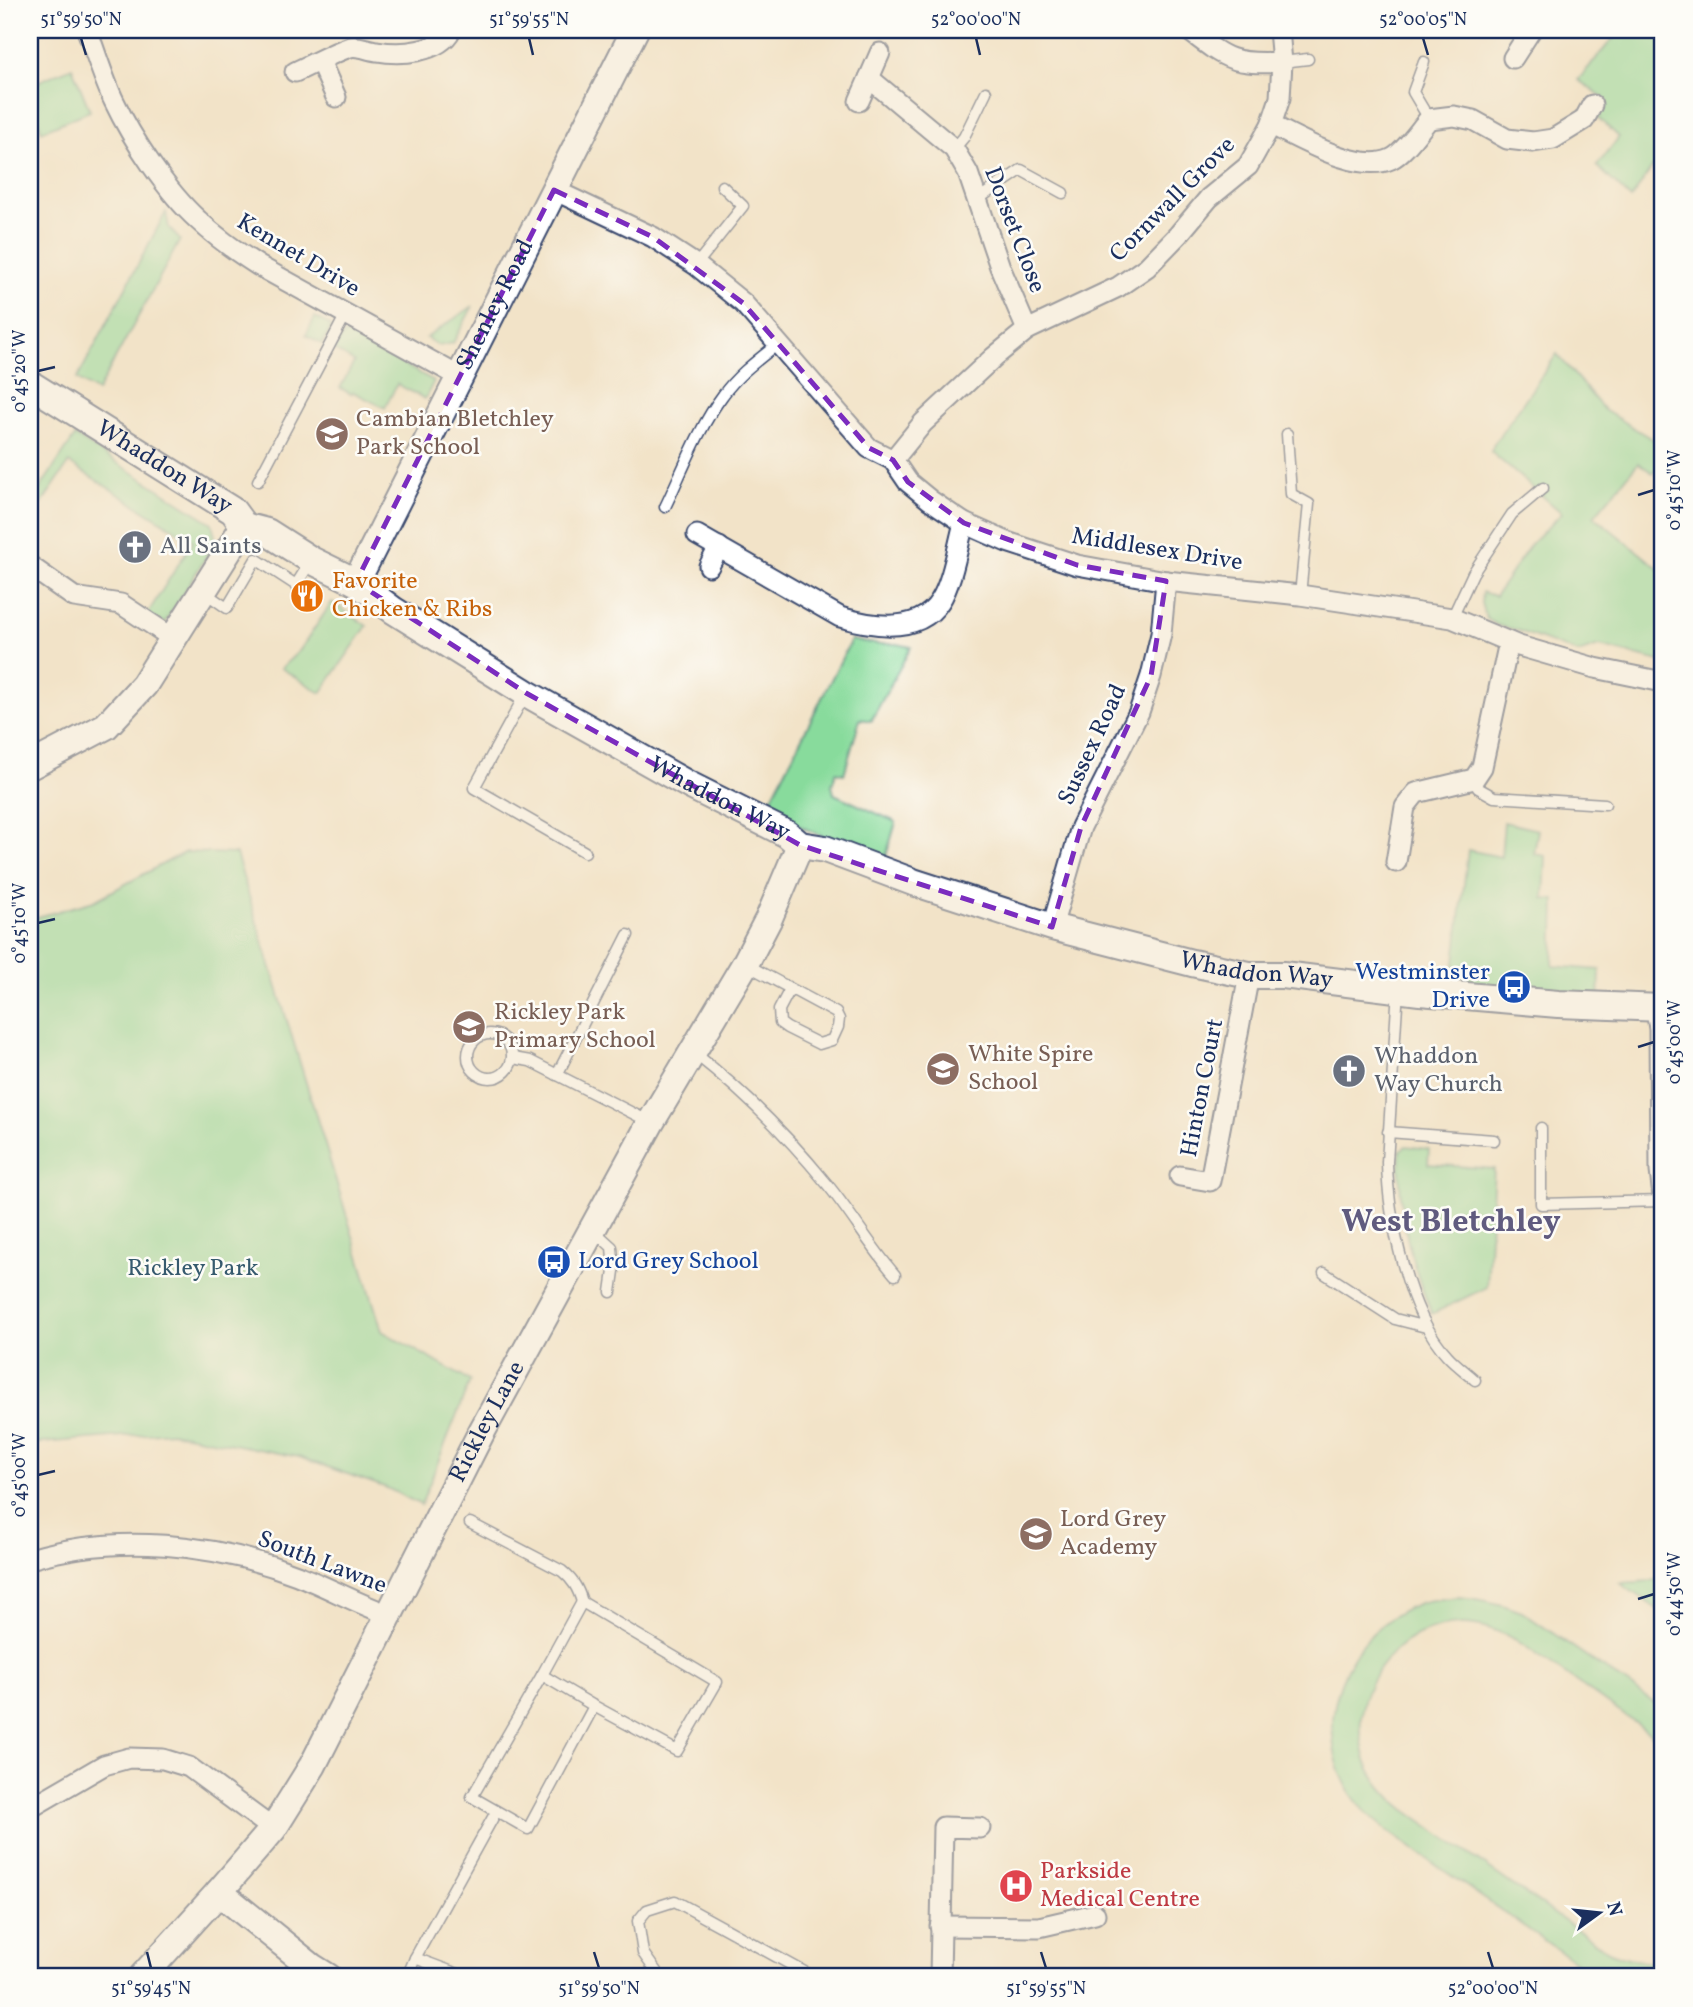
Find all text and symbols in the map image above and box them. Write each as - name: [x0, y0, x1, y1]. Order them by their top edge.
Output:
- text: 51°59'50"N: [40, 8, 122, 33]
- text: 51°59'55"N: [489, 8, 569, 33]
- text: 52°00'00"N: [931, 8, 1021, 33]
- text: 52°00'05"N: [1379, 8, 1467, 33]
- street label: Cornwall Grove: [1102, 129, 1244, 271]
- street label: Dorset Close: [974, 162, 1054, 298]
- street label: Kennet Drive: [230, 206, 366, 306]
- street label: Shenley Road: [448, 234, 543, 377]
- text: 0°45'20"W: [8, 329, 33, 413]
- place label: Cambian Bletchley Park School: [356, 403, 554, 465]
- street label: Whaddon Way: [89, 412, 239, 523]
- school or university icon: Cambian Bletchley Park School: [313, 415, 351, 453]
- text: 0°45'10"W: [1663, 450, 1688, 530]
- street label: Middlesex Drive: [1069, 520, 1245, 580]
- church icon: All Saints: [116, 528, 154, 566]
- place label: All Saints: [160, 530, 262, 564]
- place label: Favorite Chicken & Ribs: [332, 565, 492, 627]
- restaurant icon: Favorite Chicken & Ribs: [288, 577, 326, 615]
- street label: Sussex Road: [1050, 679, 1136, 811]
- street label: Whaddon Way: [642, 749, 796, 850]
- text: 0°45'10"W: [8, 883, 33, 963]
- street label: Whaddon Way: [1176, 943, 1335, 998]
- place label: Westminster Drive: [1355, 956, 1490, 1018]
- bus stop icon: Westminster Drive: [1495, 968, 1533, 1006]
- place label: Rickley Park Primary School: [494, 996, 656, 1058]
- text: 0°45'00"W: [1663, 1000, 1688, 1084]
- school or university icon: Rickley Park Primary School: [450, 1008, 488, 1046]
- street label: Hinton Court: [1173, 1016, 1233, 1160]
- place label: White Spire School: [968, 1038, 1093, 1100]
- place label: Whaddon Way Church: [1374, 1040, 1503, 1102]
- school or university icon: White Spire School: [924, 1050, 962, 1088]
- church icon: Whaddon Way Church: [1330, 1052, 1368, 1090]
- district label: West Bletchley: [1341, 1201, 1561, 1245]
- bus stop icon: Lord Grey School: [535, 1243, 573, 1281]
- place label: Lord Grey School: [578, 1245, 759, 1279]
- park label: Rickley Park: [127, 1252, 259, 1286]
- street label: Rickley Lane: [441, 1355, 534, 1489]
- text: 0°45'00"W: [8, 1433, 33, 1517]
- place label: Lord Grey Academy: [1060, 1503, 1166, 1565]
- school or university icon: Lord Grey Academy: [1017, 1515, 1055, 1553]
- street label: South Lawne: [252, 1523, 392, 1603]
- text: 0°44'50"W: [1663, 1552, 1688, 1636]
- place label: Parkside Medical Centre: [1040, 1855, 1200, 1917]
- hospital icon: Parkside Medical Centre: [997, 1867, 1035, 1905]
- north arrow: [1564, 1878, 1634, 1948]
- text: N: [1599, 1899, 1628, 1919]
- text: 51°59'45"N: [111, 1977, 191, 2002]
- text: 51°59'50"N: [558, 1977, 640, 2002]
- text: 51°59'55"N: [1006, 1977, 1086, 2002]
- text: 52°00'00"N: [1448, 1977, 1538, 2002]

